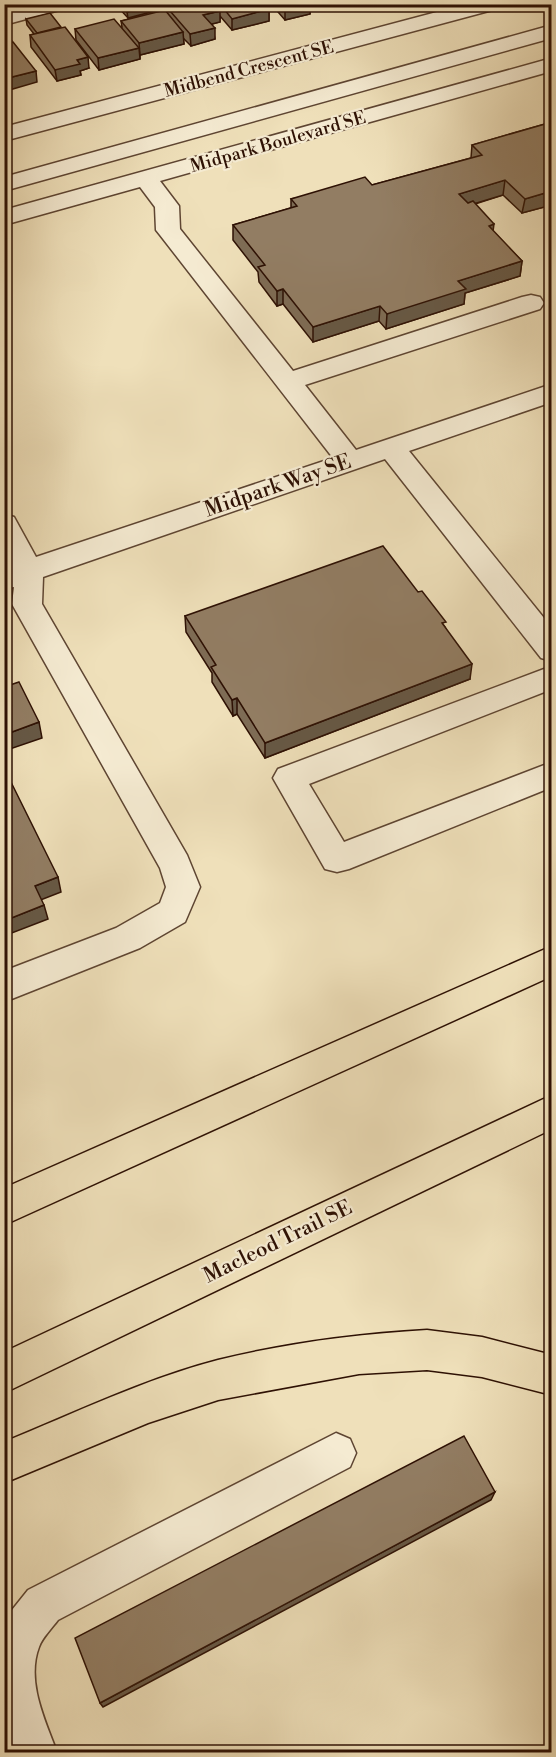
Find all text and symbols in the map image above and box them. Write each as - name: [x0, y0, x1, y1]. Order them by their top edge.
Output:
- street label: Midbend Crescent SE: [162, 35, 336, 103]
- street label: Midpark Boulevard SE: [187, 106, 369, 178]
- street label: Midpark Way SE: [201, 449, 355, 523]
- street label: Macleod Trail SE: [199, 1195, 357, 1289]

